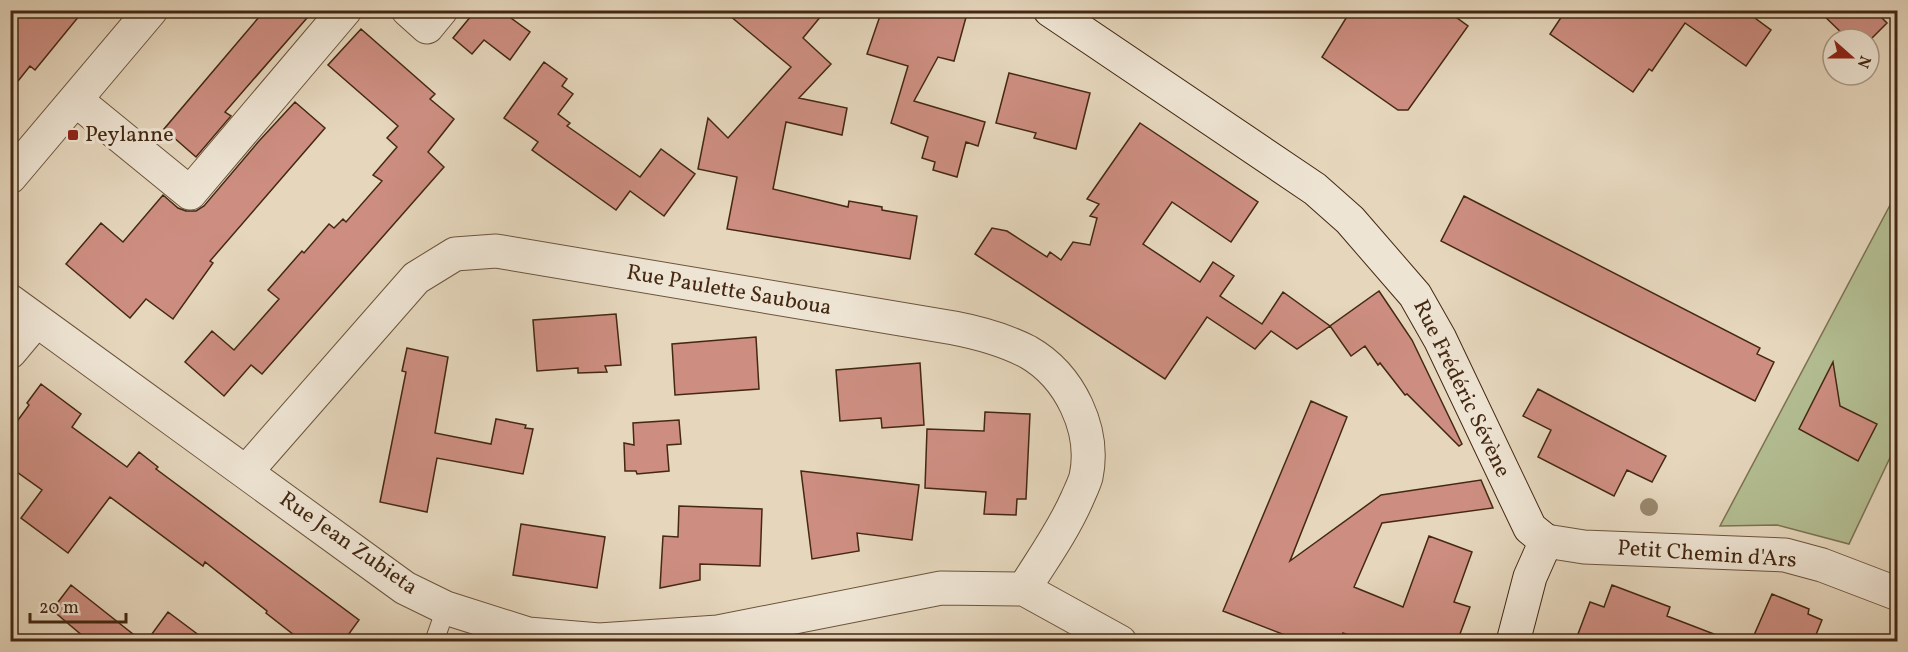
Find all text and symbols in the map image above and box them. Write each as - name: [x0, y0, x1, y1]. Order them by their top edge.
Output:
- north arrow: [1821, 27, 1881, 87]
- text: N: [1851, 52, 1875, 71]
- place label: Peylanne: [85, 120, 174, 151]
- marker: Peylanne: [66, 128, 80, 142]
- street label: Rue Paulette Sauboua: [624, 258, 834, 324]
- street label: Rue Frédéric Sévène: [1404, 295, 1518, 483]
- street label: Rue Jean Zubieta: [273, 485, 423, 603]
- street label: Petit Chemin d'Ars: [1616, 533, 1798, 577]
- scale bar: [30, 586, 126, 624]
- text: 20 m: [39, 596, 79, 621]

